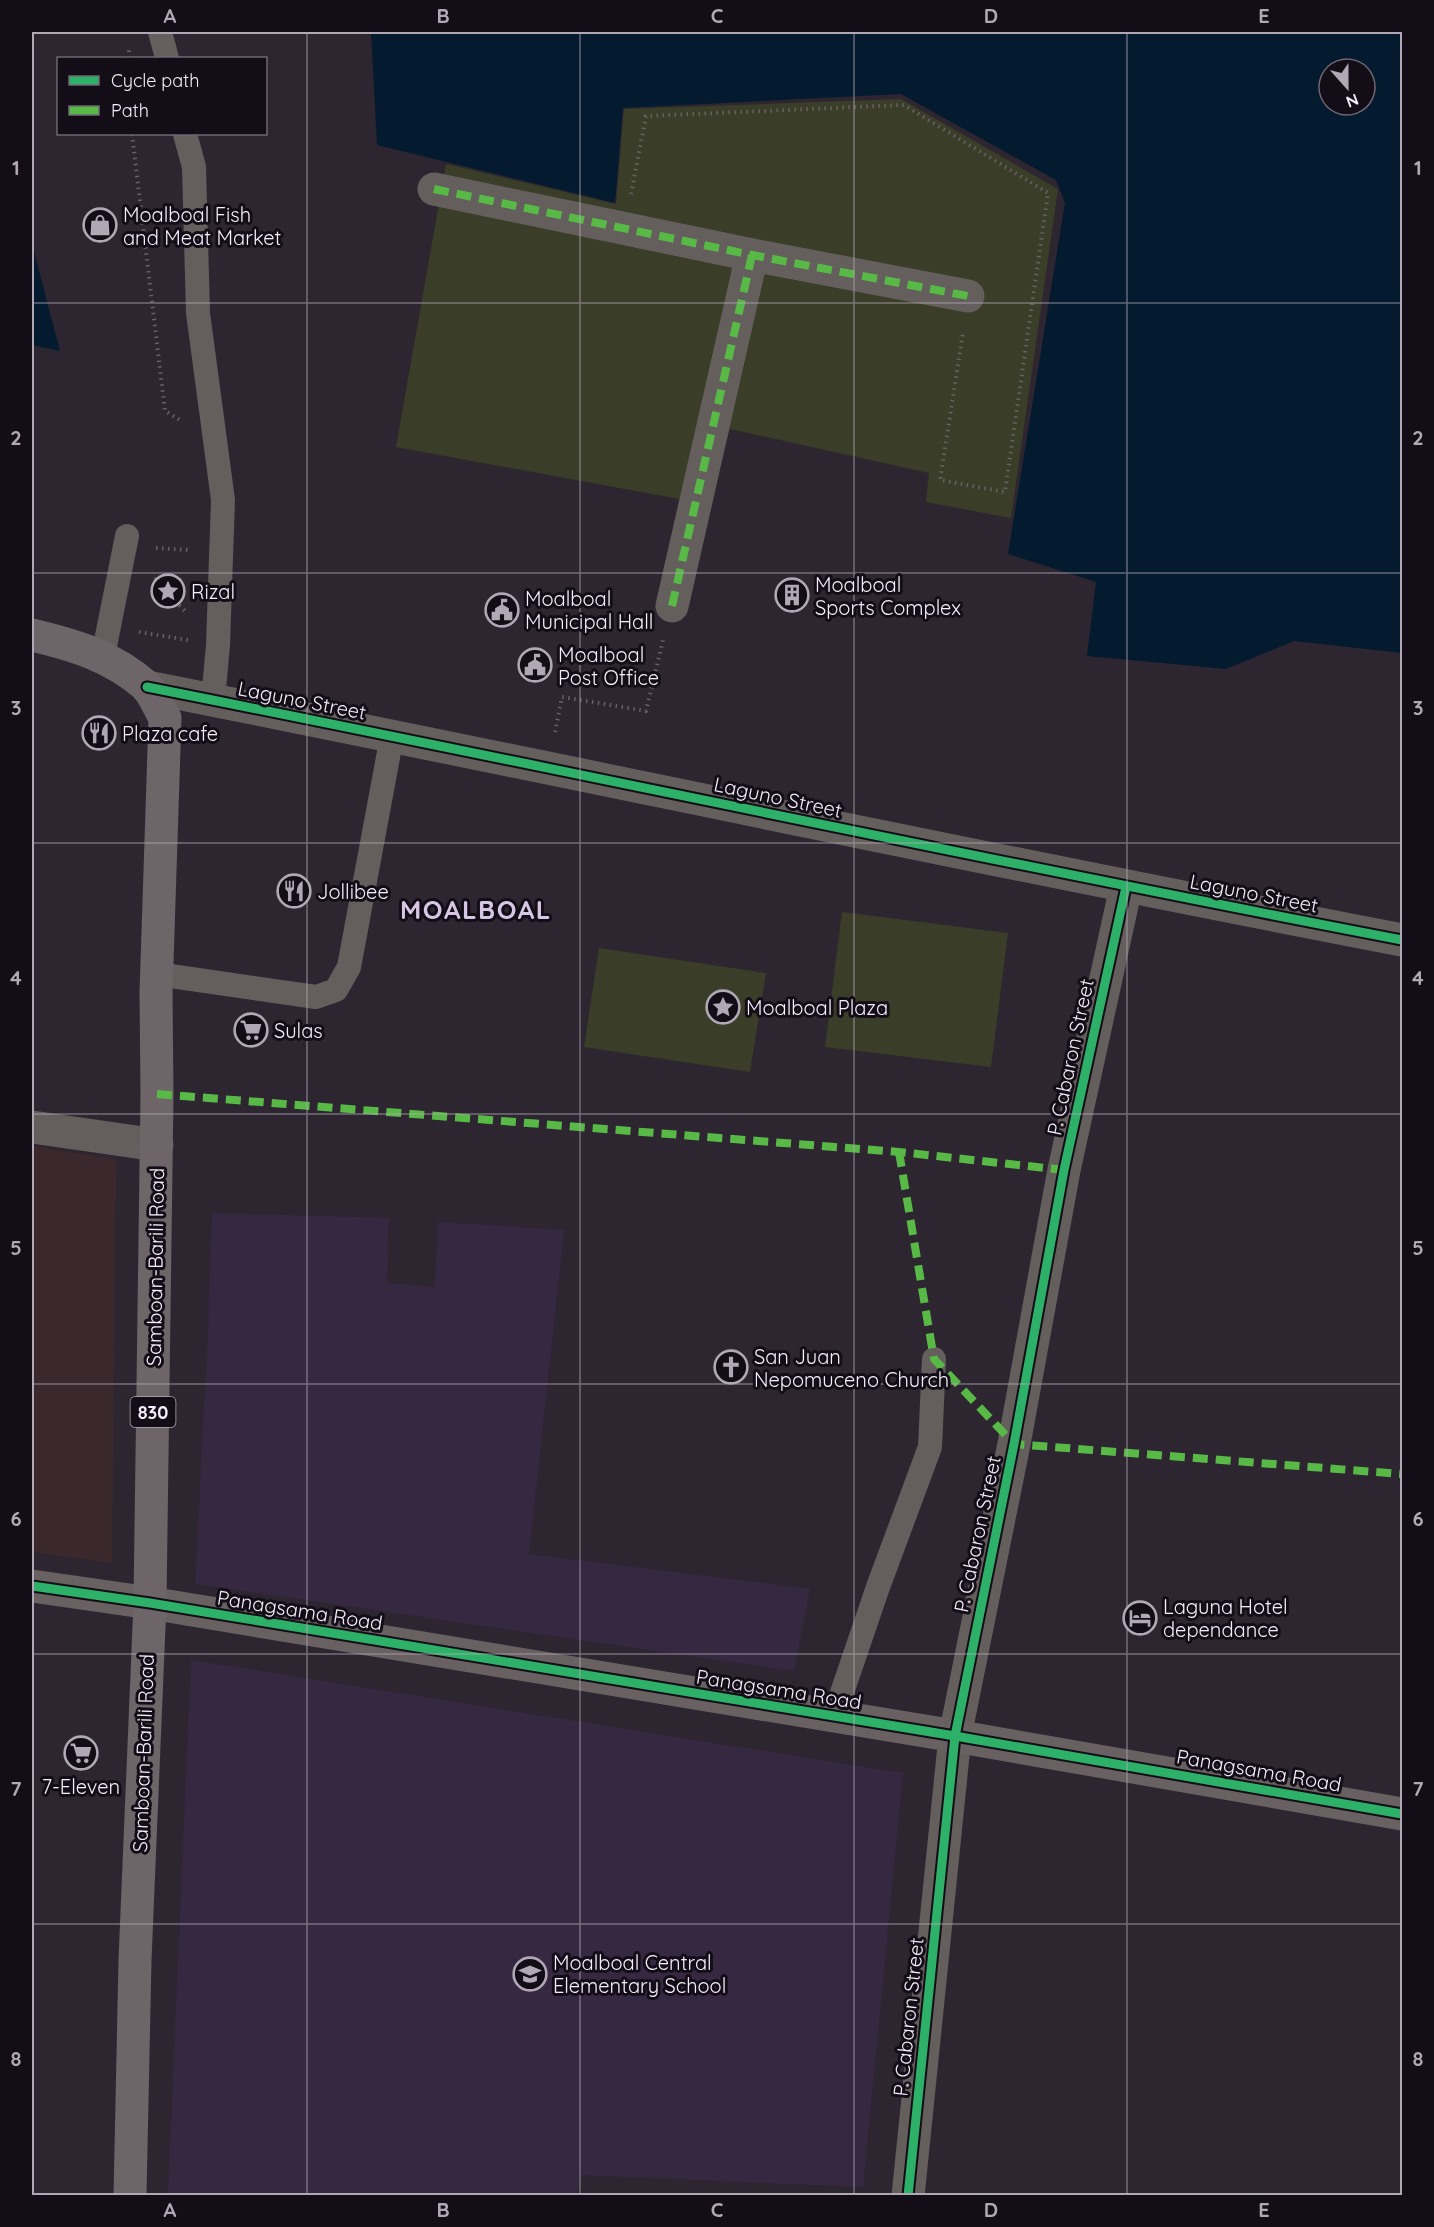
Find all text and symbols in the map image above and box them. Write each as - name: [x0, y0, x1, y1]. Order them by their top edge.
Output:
- text: A: [164, 3, 177, 28]
- text: B: [436, 3, 450, 28]
- text: C: [711, 3, 724, 28]
- text: D: [984, 3, 998, 28]
- text: E: [1258, 3, 1270, 28]
- legend: [57, 57, 267, 135]
- north arrow: [1317, 57, 1377, 117]
- text: Cycle path: [111, 69, 199, 92]
- text: N: [1343, 90, 1361, 112]
- text: Path: [111, 99, 149, 122]
- text: 1: [12, 155, 20, 180]
- text: 1: [1414, 155, 1422, 180]
- place label: Moalboal Fish and Meat Market: [123, 202, 281, 250]
- shop icon: Moalboal Fish and Meat Market: [82, 207, 118, 243]
- text: 2: [10, 425, 22, 450]
- text: 2: [1412, 425, 1424, 450]
- place label: Moalboal Sports Complex: [815, 572, 961, 620]
- place icon: Rizal: [150, 573, 186, 609]
- building icon: Moalboal Sports Complex: [774, 577, 810, 613]
- place label: Rizal: [191, 579, 235, 604]
- place label: Moalboal Municipal Hall: [525, 586, 653, 634]
- public building icon: Moalboal Municipal Hall: [484, 592, 520, 628]
- place label: Moalboal Post Office: [558, 642, 659, 690]
- public building icon: Moalboal Post Office: [517, 647, 553, 683]
- street label: Laguno Street: [236, 675, 369, 725]
- text: 3: [11, 695, 21, 720]
- text: 3: [1413, 695, 1423, 720]
- restaurant icon: Plaza cafe: [81, 715, 117, 751]
- place label: Plaza cafe: [122, 721, 218, 746]
- street label: Laguno Street: [712, 771, 844, 823]
- street label: Laguno Street: [1188, 868, 1321, 918]
- restaurant icon: Jollibee: [276, 873, 312, 909]
- place label: Jollibee: [317, 879, 389, 904]
- district label: MOALBOAL: [400, 893, 552, 926]
- text: 4: [10, 965, 22, 990]
- text: 4: [1412, 965, 1424, 990]
- street label: P. Cabaron Street: [1041, 976, 1099, 1138]
- place icon: Moalboal Plaza: [705, 989, 741, 1025]
- place label: Moalboal Plaza: [746, 995, 888, 1020]
- supermarket icon: Sulas: [233, 1012, 269, 1048]
- place label: Sulas: [274, 1018, 323, 1043]
- street label: Samboan-Barili Road: [141, 1168, 169, 1366]
- text: 5: [10, 1235, 22, 1260]
- text: 5: [1412, 1235, 1424, 1260]
- place label: San Juan Nepomuceno Church: [754, 1344, 949, 1392]
- church icon: San Juan Nepomuceno Church: [713, 1349, 749, 1385]
- road number: 830: [130, 1397, 176, 1427]
- street label: P. Cabaron Street: [948, 1453, 1006, 1615]
- text: 6: [10, 1506, 22, 1531]
- text: 6: [1412, 1506, 1424, 1531]
- street label: Panagsama Road: [216, 1585, 384, 1635]
- place label: Laguna Hotel dependance: [1163, 1594, 1288, 1642]
- hotel icon: Laguna Hotel dependance: [1122, 1600, 1158, 1636]
- street label: Samboan-Barili Road: [127, 1653, 159, 1853]
- street label: Panagsama Road: [695, 1664, 863, 1714]
- supermarket icon: 7-Eleven: [63, 1735, 99, 1771]
- street label: Panagsama Road: [1175, 1743, 1343, 1797]
- place label: 7-Eleven: [42, 1774, 120, 1799]
- text: 7: [11, 1776, 22, 1801]
- text: 7: [1413, 1776, 1424, 1801]
- street label: P. Cabaron Street: [887, 1936, 929, 2098]
- place label: Moalboal Central Elementary School: [553, 1950, 726, 1998]
- school or university icon: Moalboal Central Elementary School: [512, 1956, 548, 1992]
- text: 8: [11, 2046, 22, 2071]
- text: 8: [1413, 2046, 1424, 2071]
- text: A: [164, 2197, 177, 2222]
- text: B: [436, 2197, 450, 2222]
- text: C: [711, 2197, 724, 2222]
- text: D: [984, 2197, 998, 2222]
- text: E: [1258, 2197, 1270, 2222]

